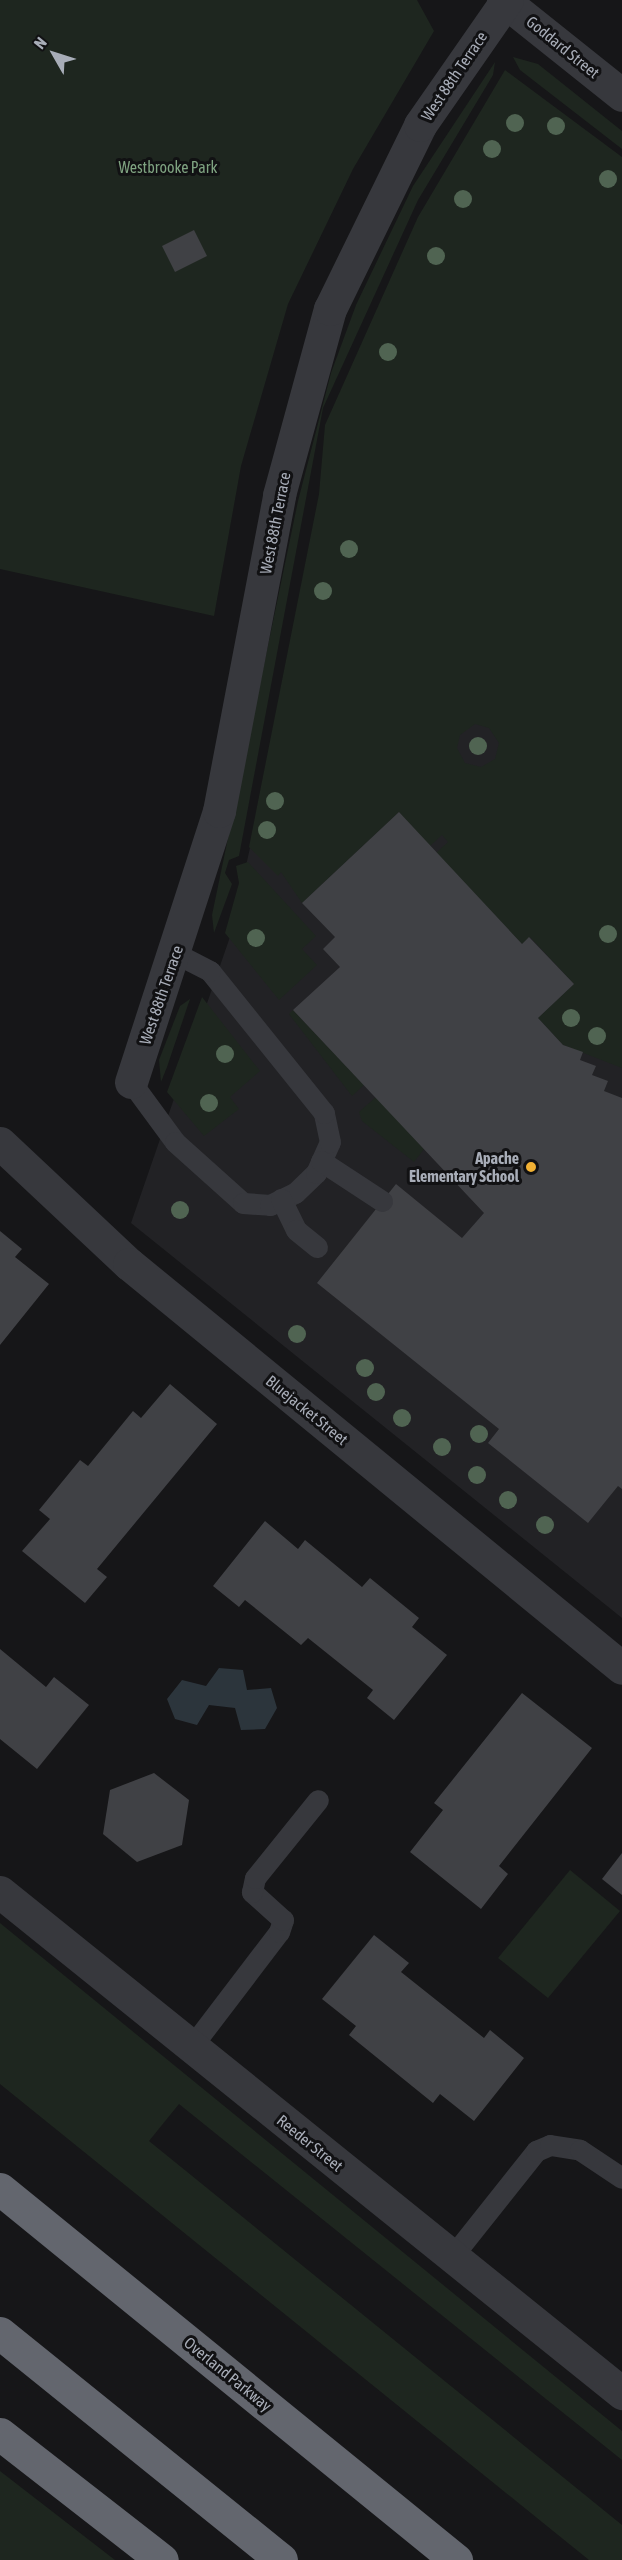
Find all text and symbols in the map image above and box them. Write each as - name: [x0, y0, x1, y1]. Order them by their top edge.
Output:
- street label: Goddard Street: [523, 12, 603, 82]
- north arrow: [24, 24, 84, 84]
- street label: West 88th Terrace: [417, 28, 491, 124]
- text: N: [30, 33, 50, 52]
- park label: Westbrooke Park: [119, 157, 217, 177]
- street label: West 88th Terrace: [256, 470, 294, 576]
- street label: West 88th Terrace: [135, 943, 187, 1047]
- place label: Apache Elementary School: [409, 1148, 519, 1186]
- marker: Apache Elementary School: [524, 1160, 538, 1174]
- street label: Bluejacket Street: [262, 1371, 352, 1449]
- street label: Reeder Street: [273, 2111, 347, 2175]
- street label: Overland Parkway: [180, 2333, 276, 2415]

